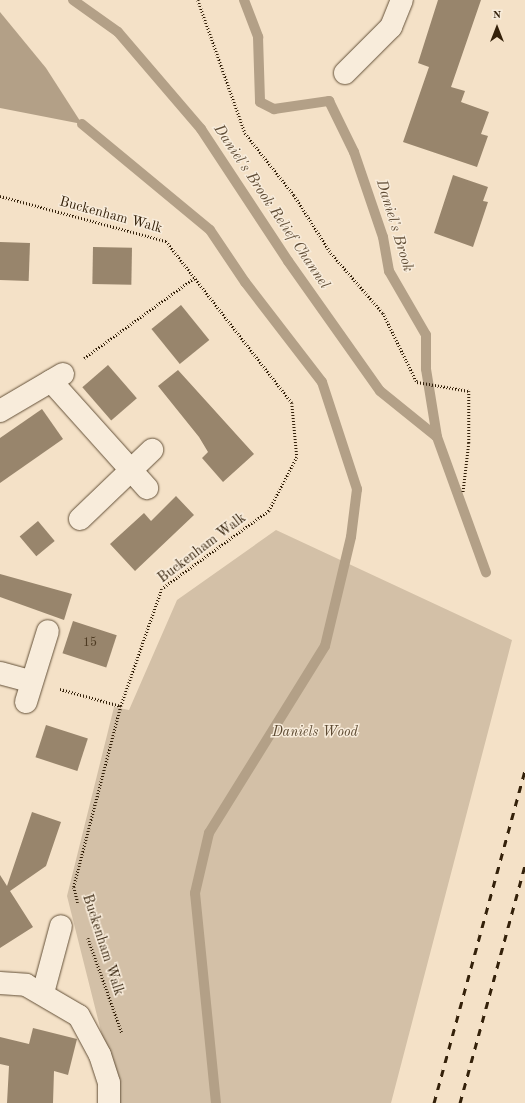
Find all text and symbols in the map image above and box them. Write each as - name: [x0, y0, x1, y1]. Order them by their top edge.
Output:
- north arrow: [477, 8, 517, 48]
- text: N: [493, 10, 501, 21]
- water label: Daniel's Brook Relief Channel: [209, 121, 333, 293]
- water label: Daniel's Brook: [371, 178, 417, 274]
- street label: Buckenham Walk: [58, 193, 164, 237]
- street label: Buckenham Walk: [155, 509, 249, 587]
- house number: 15: [83, 637, 97, 651]
- park label: Daniels Wood: [272, 724, 358, 740]
- street label: Buckenham Walk: [79, 892, 127, 998]

